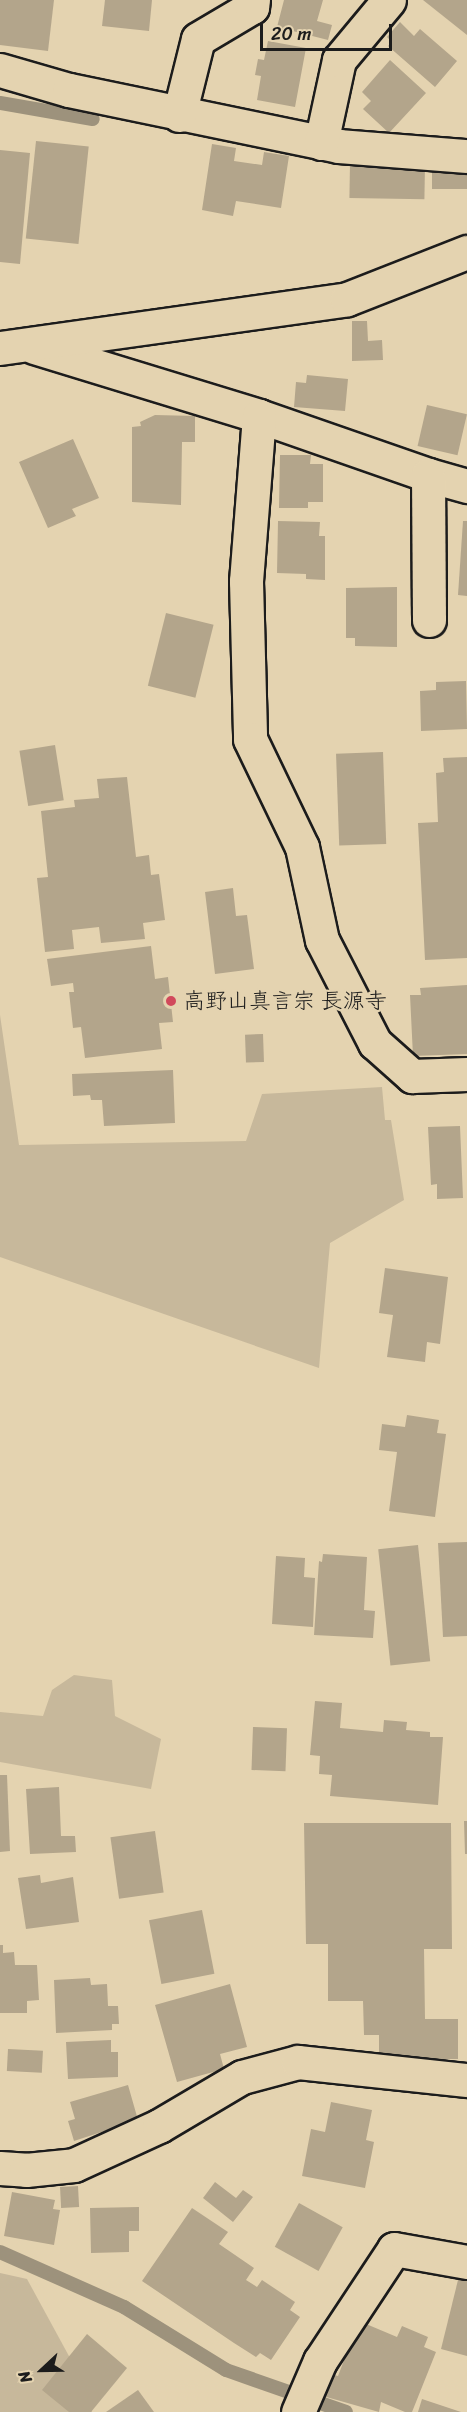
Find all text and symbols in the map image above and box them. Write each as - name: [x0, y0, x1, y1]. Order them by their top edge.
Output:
- scale bar: [263, 12, 395, 50]
- text: 20 m: [271, 18, 311, 50]
- place label: 高野山真言宗 長源寺: [183, 988, 387, 1014]
- marker: 高野山真言宗 長源寺: [164, 994, 178, 1008]
- north arrow: [12, 2340, 72, 2400]
- text: N: [9, 2366, 40, 2388]

